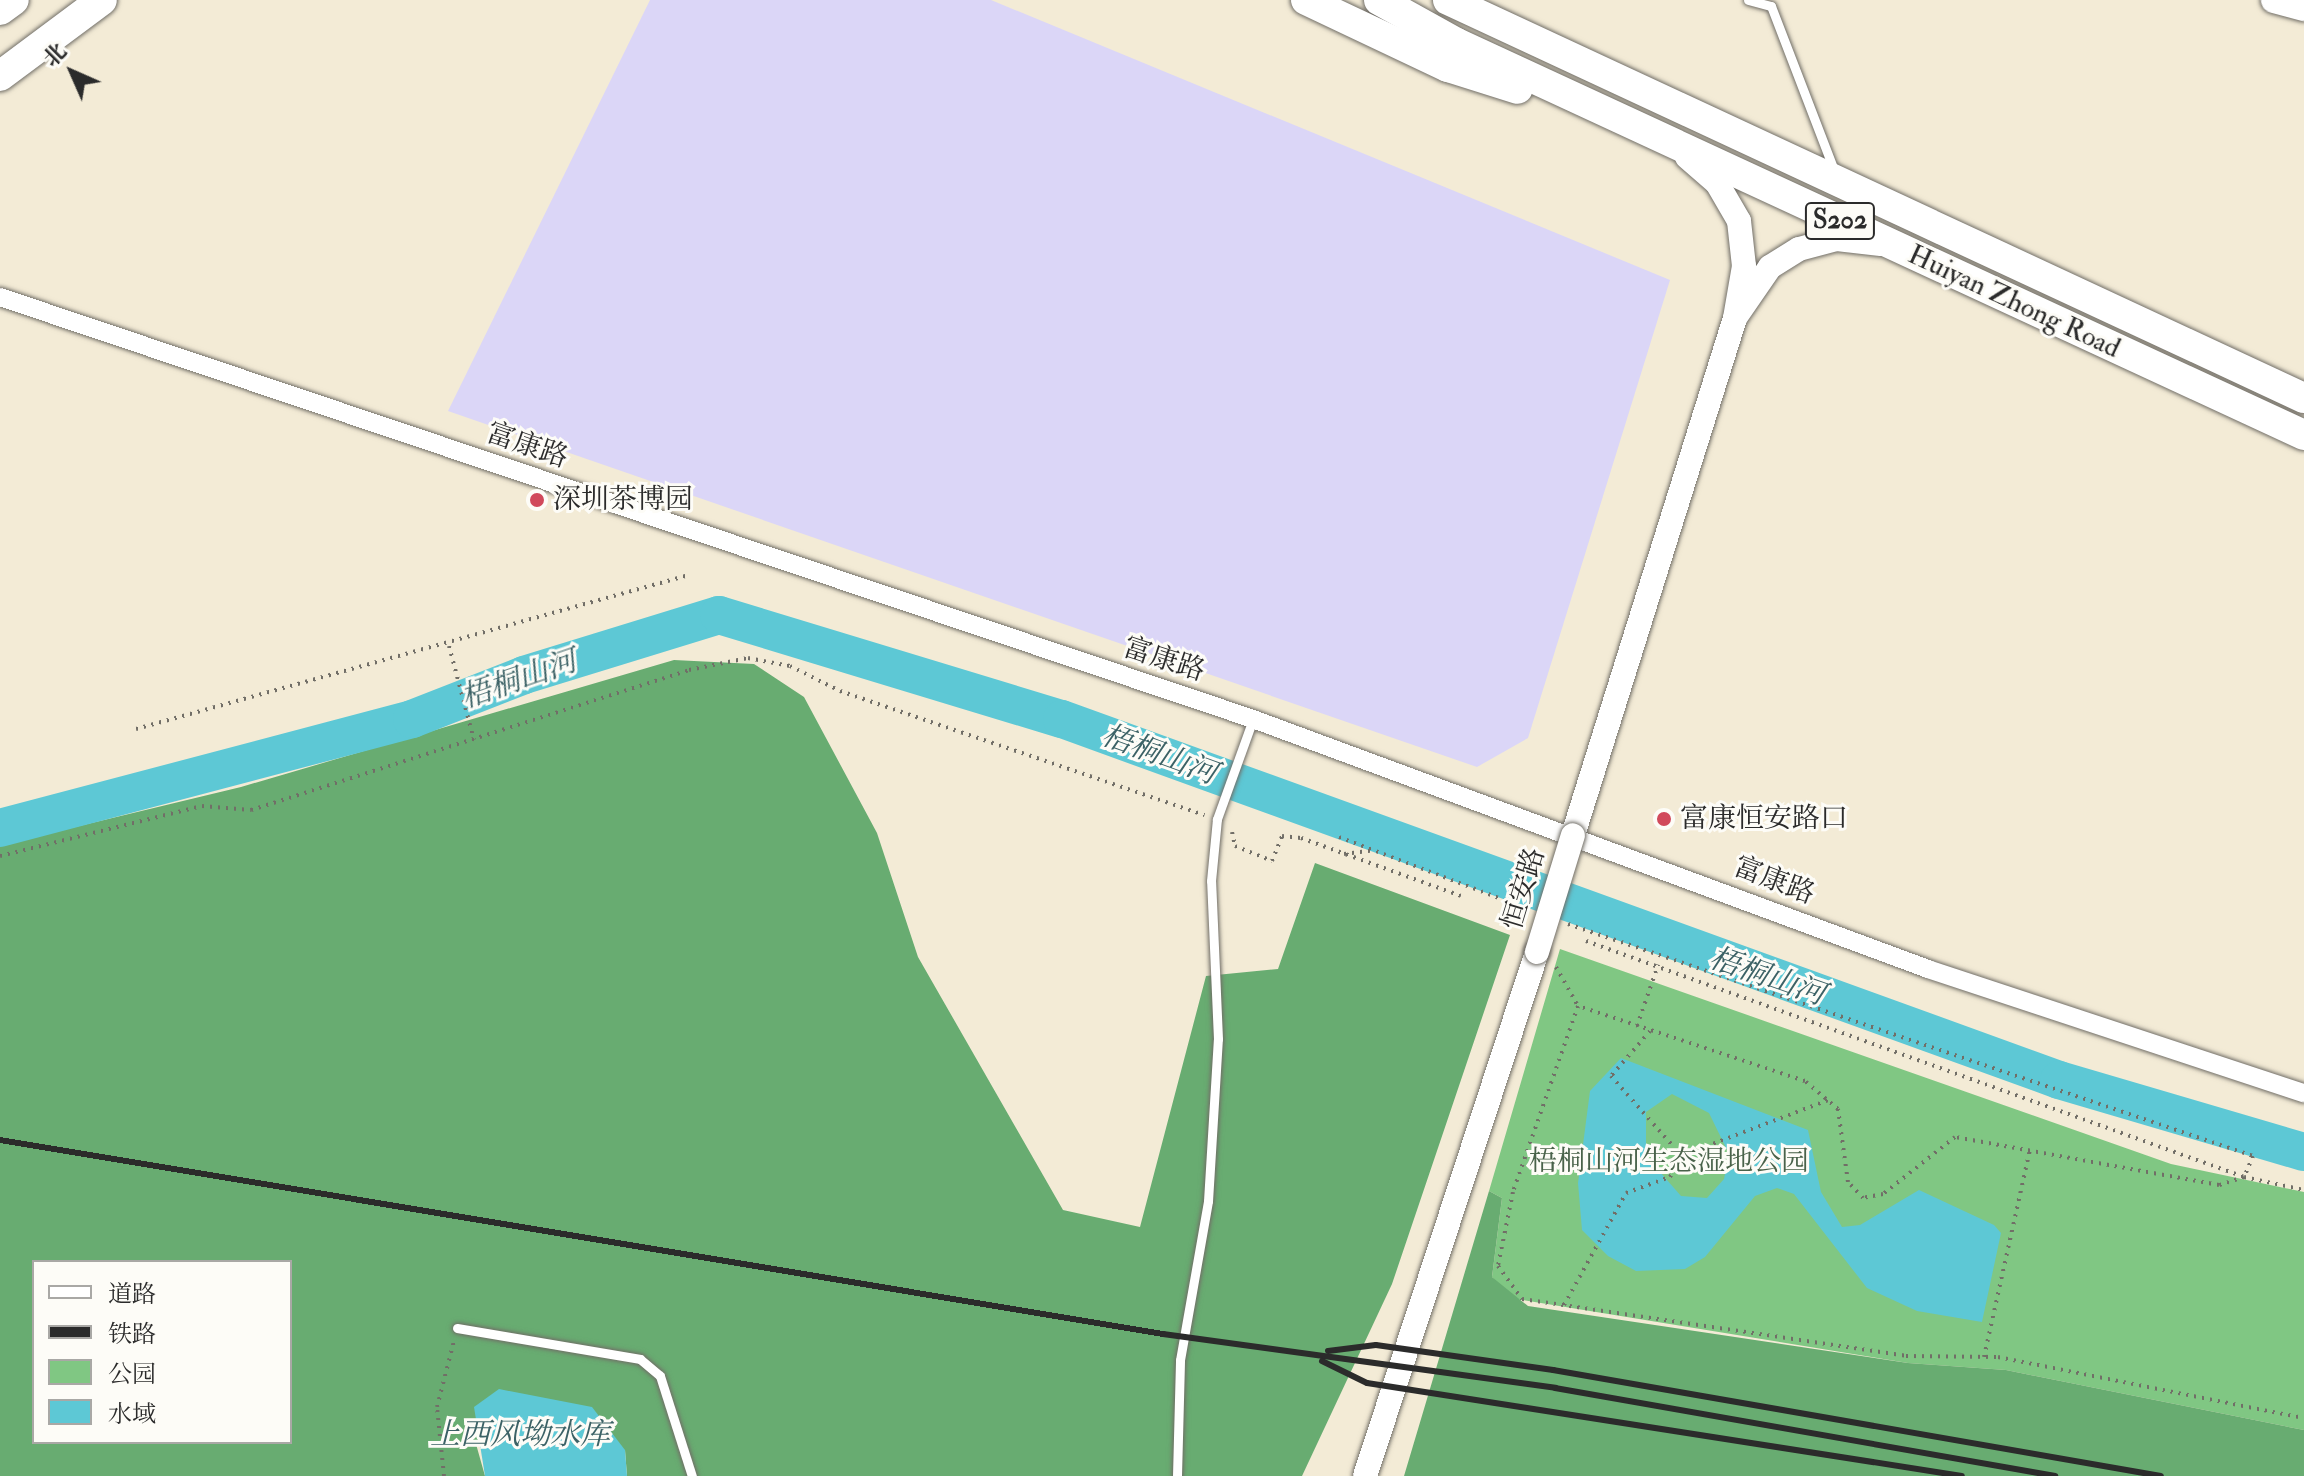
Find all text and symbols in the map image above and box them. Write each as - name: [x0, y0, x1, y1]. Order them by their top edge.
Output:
- north arrow: [32, 32, 112, 112]
- text: 北: [37, 37, 73, 73]
- road number: S202: [1804, 199, 1876, 243]
- street label: Huiyan Zhong Road: [1902, 238, 2126, 366]
- street label: 富康路: [482, 416, 572, 476]
- place label: 深圳茶博园: [553, 483, 693, 517]
- marker: 深圳茶博园: [528, 491, 546, 509]
- street label: 富康路: [1119, 631, 1209, 689]
- water label: 梧桐山河: [456, 643, 582, 717]
- water label: 梧桐山河: [1096, 718, 1222, 792]
- place label: 富康恒安路口: [1680, 802, 1848, 836]
- marker: 富康恒安路口: [1655, 810, 1673, 828]
- street label: 恒安路: [1496, 844, 1552, 934]
- street label: 富康路: [1729, 850, 1819, 912]
- water label: 梧桐山河: [1704, 940, 1830, 1014]
- park label: 梧桐山河生态湿地公园: [1529, 1145, 1809, 1179]
- legend: [32, 1260, 292, 1444]
- text: 道路: [108, 1279, 156, 1310]
- text: 铁路: [108, 1319, 156, 1350]
- text: 公园: [108, 1359, 156, 1390]
- text: 水域: [108, 1399, 156, 1430]
- water label: 上西风坳水库: [430, 1417, 610, 1453]

